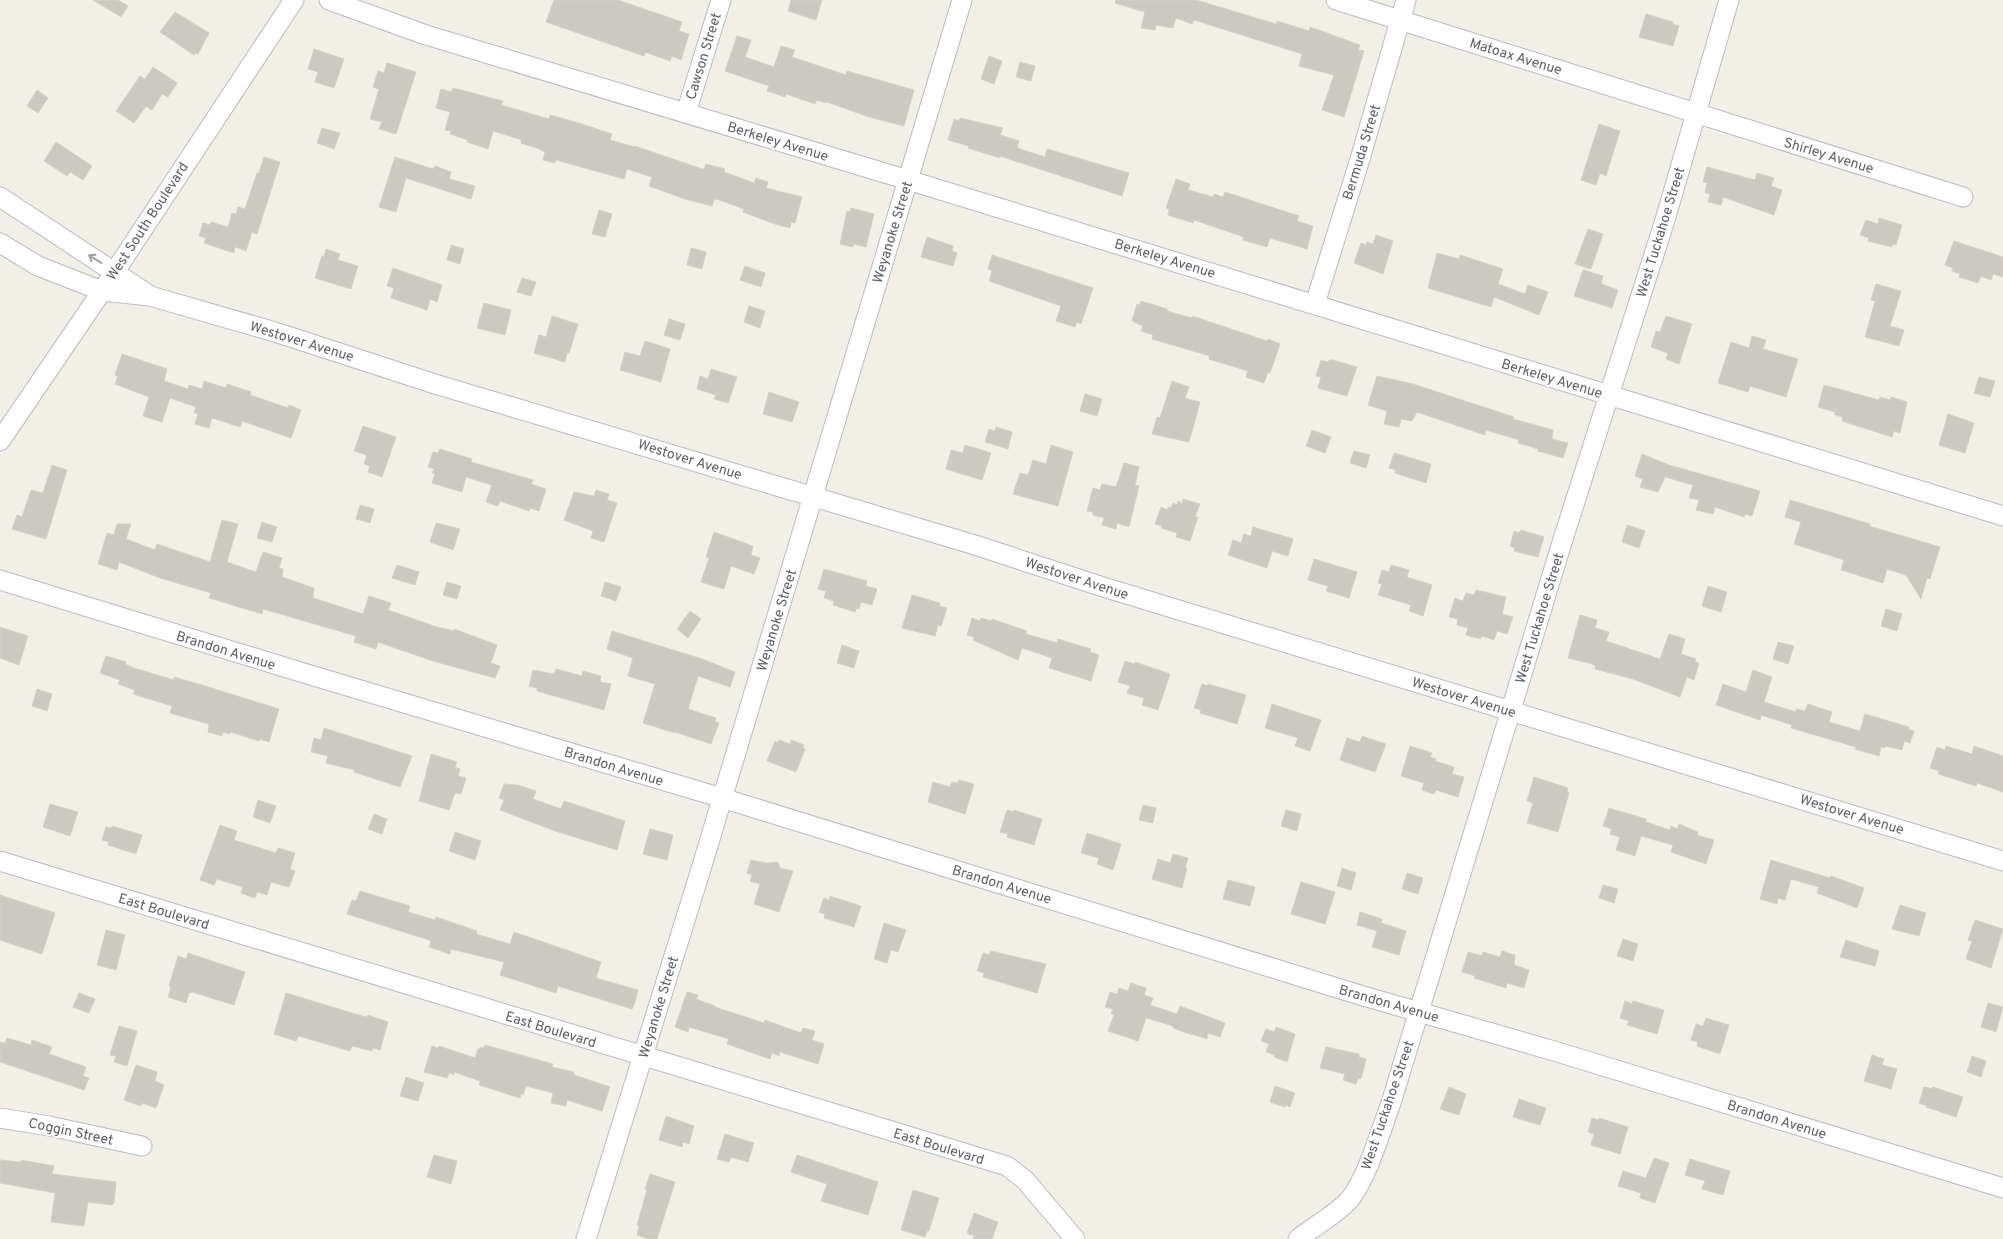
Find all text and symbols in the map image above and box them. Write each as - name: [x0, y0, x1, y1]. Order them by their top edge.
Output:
- street label: Cawson Street: [683, 11, 726, 102]
- street label: Matoax Avenue: [1467, 35, 1564, 80]
- street label: Bermuda Street: [1340, 103, 1385, 202]
- street label: Berkeley Avenue: [725, 119, 830, 166]
- street label: Shirley Avenue: [1782, 135, 1876, 178]
- street label: West South Boulevard: [104, 160, 193, 284]
- street label: West Tuckahoe Street: [1633, 165, 1689, 300]
- street label: Weyanoke Street: [870, 179, 917, 285]
- street label: Berkeley Avenue: [1112, 236, 1217, 283]
- one-way arrow: [89, 254, 103, 264]
- street label: Westover Avenue: [247, 319, 356, 366]
- street label: Berkeley Avenue: [1499, 356, 1604, 403]
- street label: Westover Avenue: [635, 437, 744, 484]
- street label: West Tuckahoe Street: [1512, 551, 1568, 686]
- street label: Westover Avenue: [1023, 555, 1130, 604]
- street label: Weyanoke Street: [754, 567, 801, 673]
- street label: Brandon Avenue: [174, 628, 277, 675]
- street label: Westover Avenue: [1409, 675, 1518, 722]
- street label: Brandon Avenue: [562, 744, 665, 791]
- street label: Westover Avenue: [1797, 792, 1906, 839]
- street label: Brandon Avenue: [950, 862, 1053, 909]
- street label: East Boulevard: [116, 891, 211, 934]
- street label: Weyanoke Street: [636, 954, 683, 1060]
- street label: Brandon Avenue: [1337, 982, 1440, 1027]
- street label: East Boulevard: [503, 1009, 598, 1052]
- street label: West Tuckahoe Street: [1358, 1039, 1419, 1172]
- street label: Brandon Avenue: [1725, 1097, 1828, 1144]
- street label: Coggin Street: [27, 1115, 115, 1150]
- street label: East Boulevard: [891, 1126, 986, 1169]

